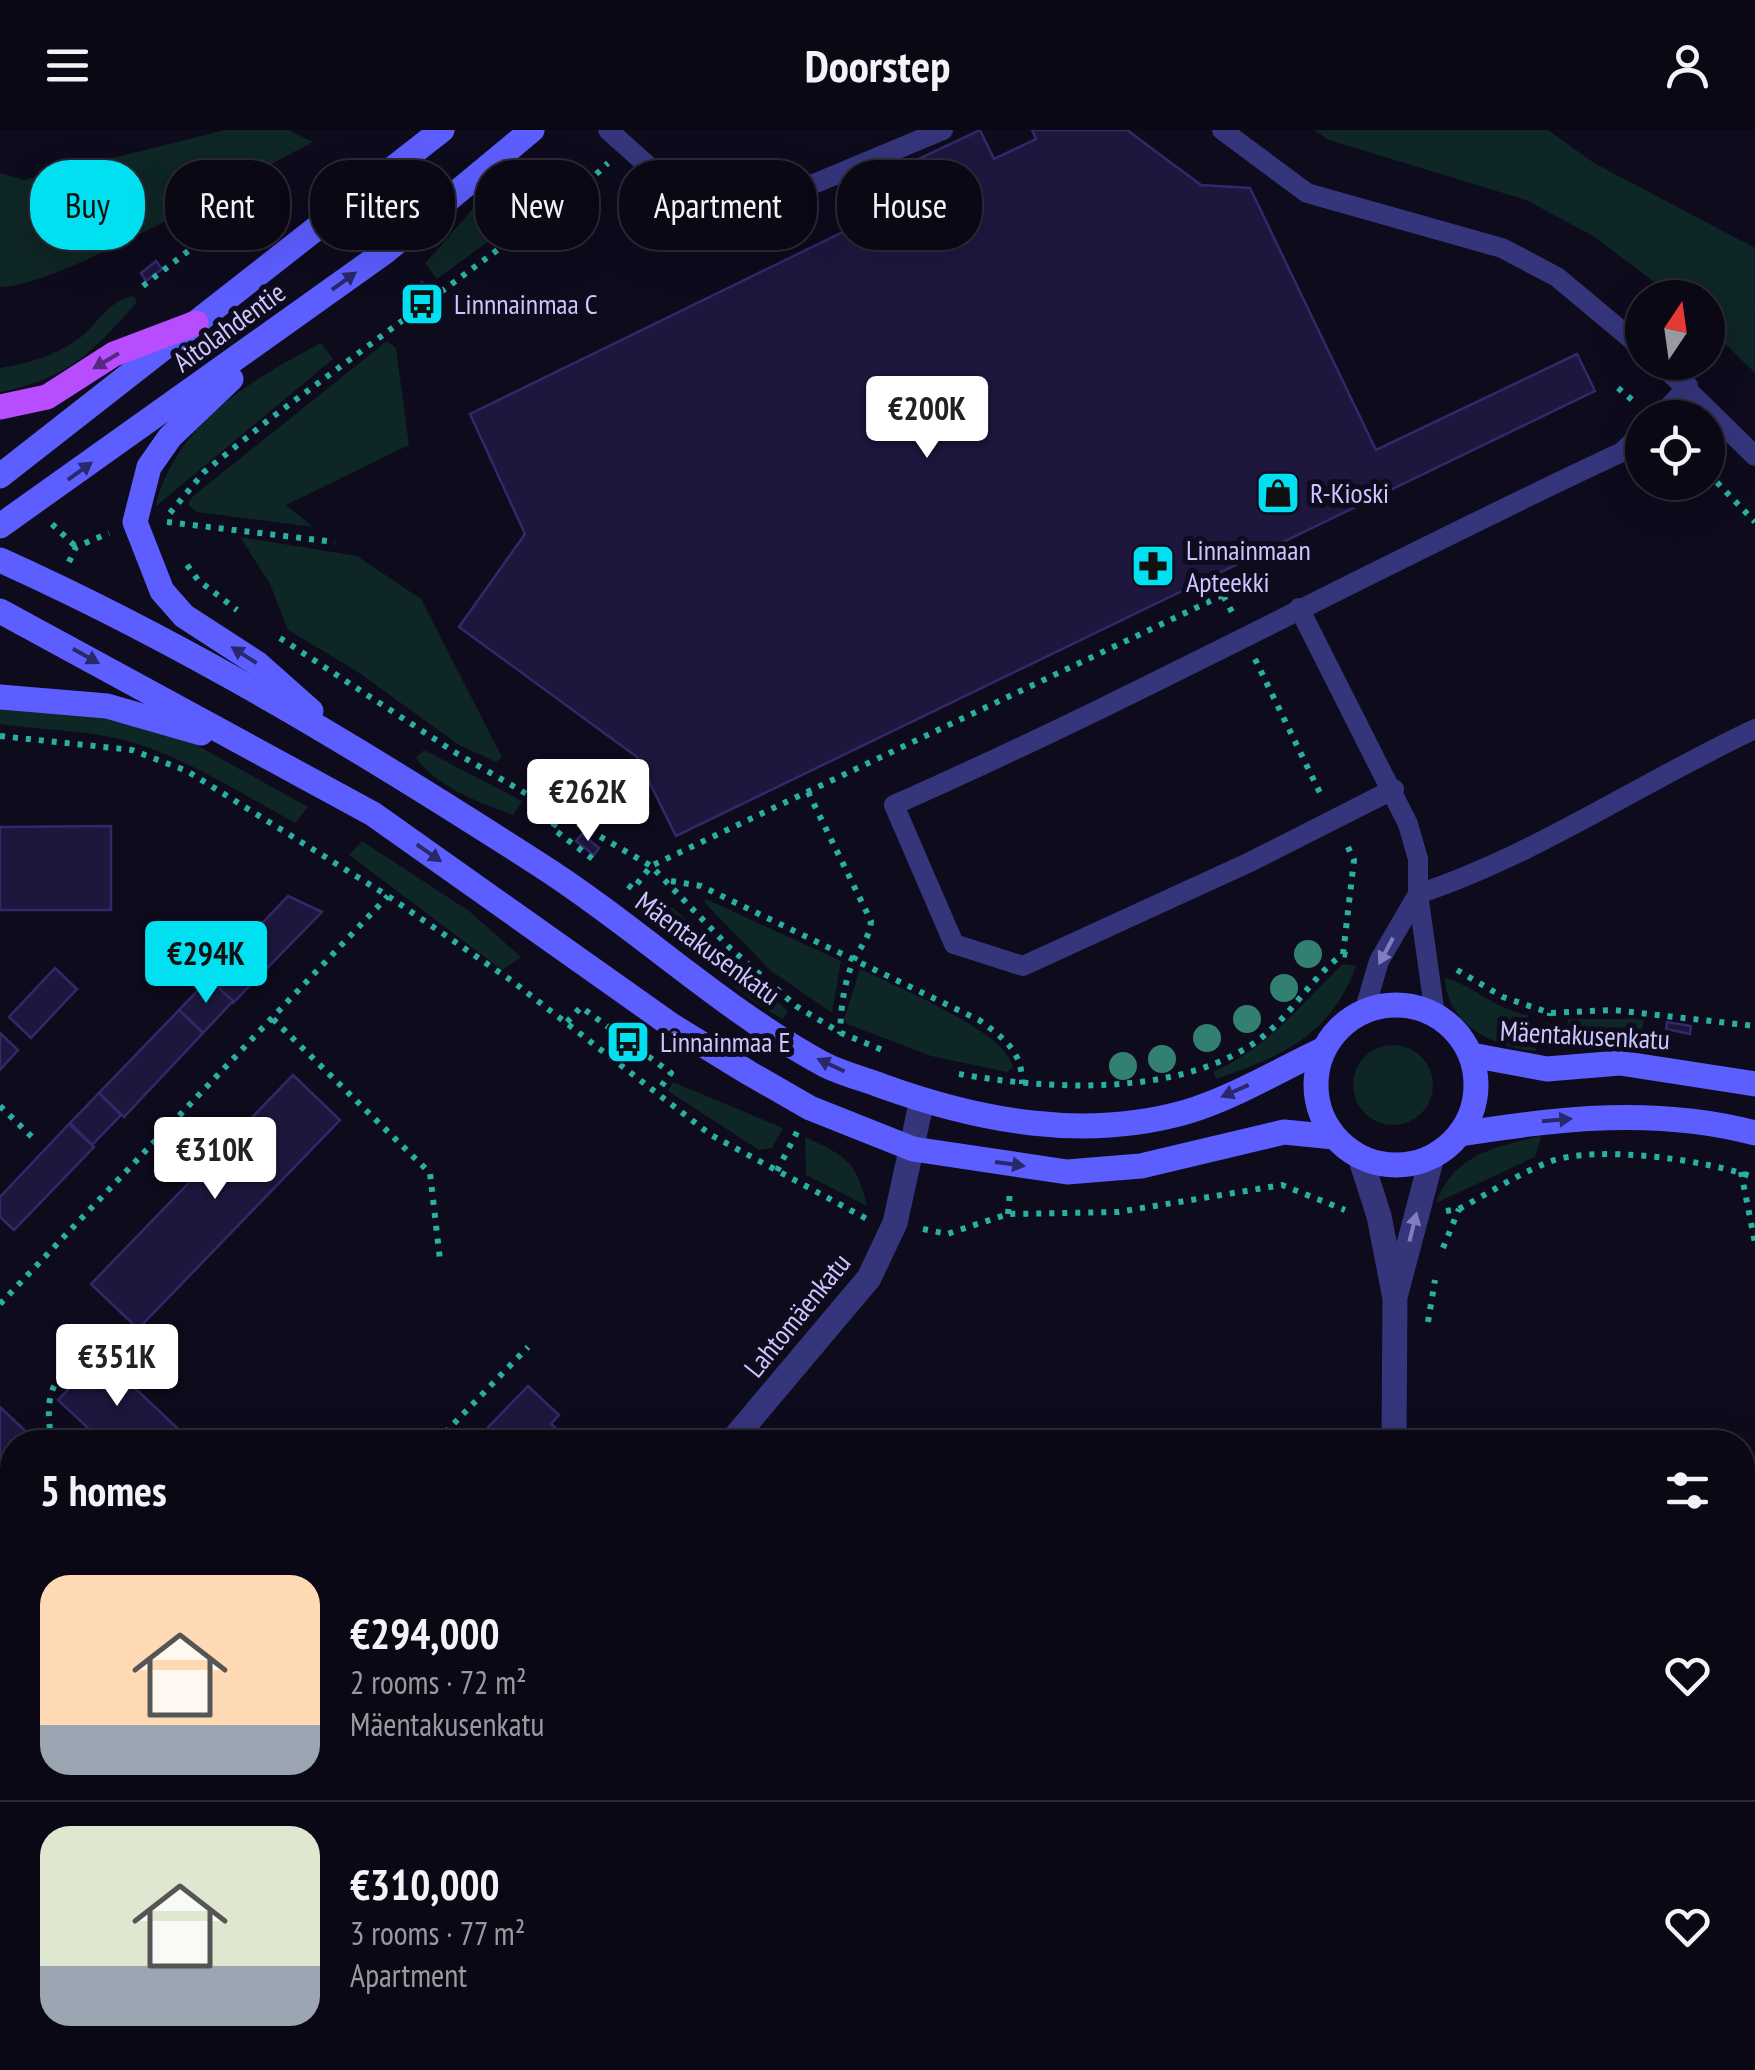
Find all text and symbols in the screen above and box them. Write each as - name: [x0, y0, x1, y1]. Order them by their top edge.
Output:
- text: Doorstep: [805, 36, 950, 94]
- icon: menu: [40, 38, 95, 93]
- icon: person: [1660, 38, 1715, 93]
- chip: Buy: [30, 160, 145, 250]
- chip: Rent: [165, 160, 290, 250]
- chip: Filters: [310, 160, 455, 250]
- chip: New: [475, 160, 599, 250]
- chip: Apartment: [619, 160, 817, 250]
- chip: House: [837, 160, 982, 250]
- one-way arrow: [331, 272, 357, 292]
- street label: Aitolahdentie: [165, 273, 292, 380]
- north arrow: [1625, 280, 1725, 380]
- map controls: [1625, 280, 1725, 500]
- bus stop icon: Linnnainmaa C: [399, 281, 445, 327]
- place label: Linnnainmaa C: [454, 285, 598, 322]
- one-way arrow: [92, 352, 120, 369]
- pin: €200K: [857, 376, 997, 461]
- text: €200K: [888, 387, 966, 429]
- button: locate: [1625, 400, 1725, 500]
- one-way arrow: [67, 462, 94, 481]
- shop icon: R-Kioski: [1255, 470, 1301, 516]
- place label: R-Kioski: [1310, 474, 1389, 511]
- place label: Linnainmaan Apteekki: [1186, 531, 1311, 600]
- pharmacy icon: Linnainmaan Apteekki: [1130, 543, 1176, 589]
- one-way arrow: [231, 646, 258, 665]
- one-way arrow: [72, 648, 101, 665]
- pin: €262K: [518, 759, 658, 844]
- text: €262K: [549, 770, 627, 812]
- one-way arrow: [416, 843, 443, 862]
- street label: Mäentakusenkatu: [629, 883, 788, 1013]
- pin: €294K: [136, 921, 276, 1006]
- text: €294K: [167, 932, 245, 974]
- one-way arrow: [1378, 936, 1395, 965]
- street label: Mäentakusenkatu: [1499, 1012, 1671, 1057]
- bus stop icon: Linnainmaa E: [605, 1019, 651, 1065]
- place label: Linnainmaa E: [660, 1023, 790, 1060]
- one-way arrow: [816, 1057, 845, 1074]
- one-way arrow: [1220, 1082, 1249, 1099]
- one-way arrow: [1541, 1111, 1573, 1127]
- pin: €310K: [145, 1117, 285, 1202]
- text: €310K: [176, 1128, 254, 1170]
- one-way arrow: [995, 1156, 1026, 1172]
- one-way arrow: [1406, 1211, 1422, 1242]
- street label: Lahtomäenkatu: [735, 1245, 858, 1384]
- pin: €351K: [47, 1324, 187, 1409]
- text: €351K: [78, 1335, 156, 1377]
- text: 5 homes: [40, 1463, 167, 1518]
- icon: filters: [1660, 1463, 1715, 1518]
- text: €294,000: [350, 1606, 500, 1661]
- icon: home: [120, 1615, 240, 1735]
- icon: heart: [1660, 1648, 1715, 1703]
- text: 2 rooms · 72 m²: [350, 1661, 527, 1703]
- text: Mäentakusenkatu: [350, 1703, 544, 1745]
- text: €310,000: [350, 1857, 500, 1912]
- icon: home: [120, 1866, 240, 1986]
- icon: heart: [1660, 1899, 1715, 1954]
- text: 3 rooms · 77 m²: [350, 1912, 525, 1954]
- text: Apartment: [350, 1954, 467, 1996]

